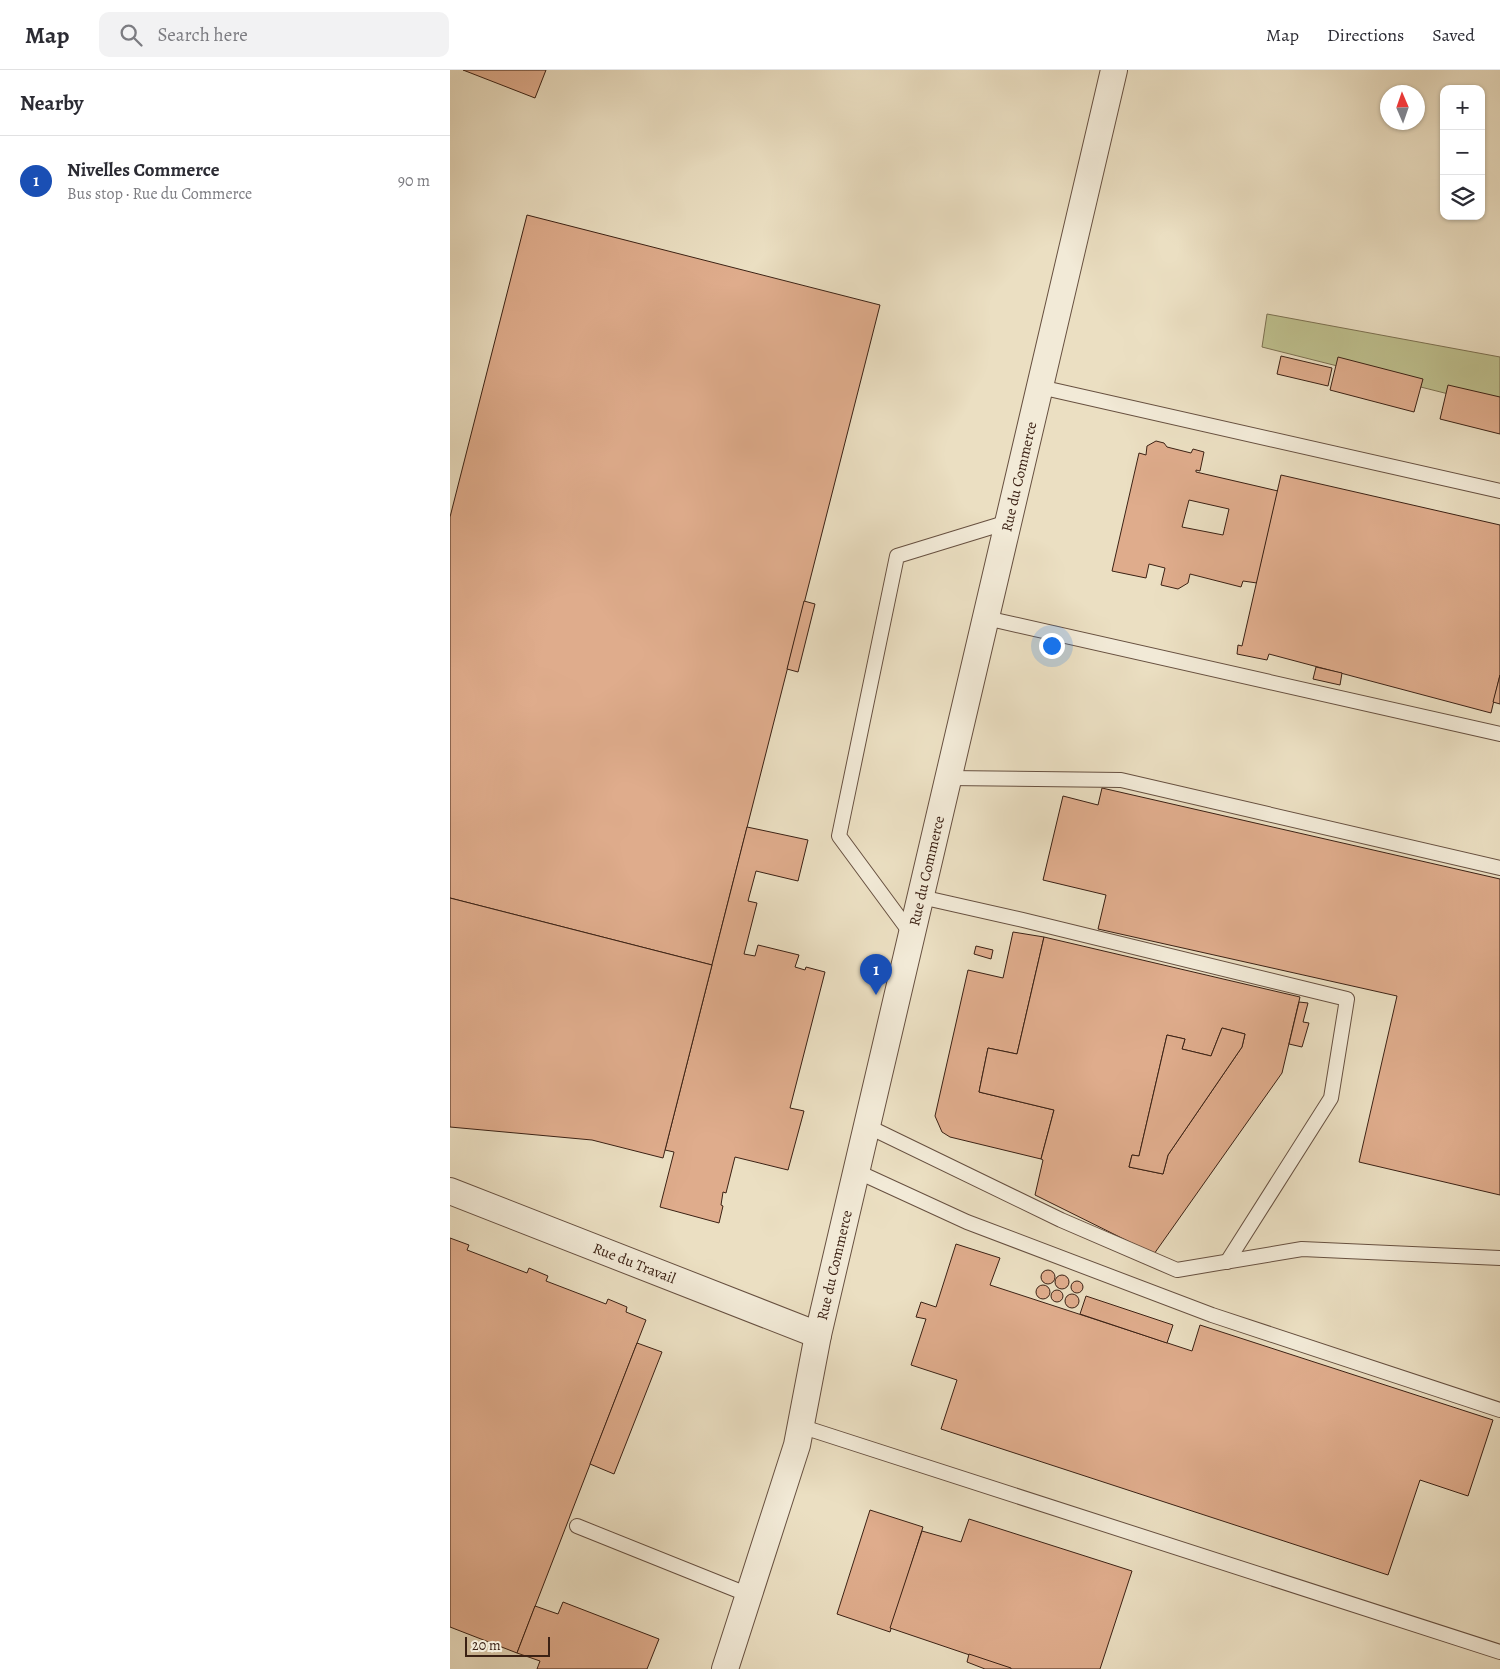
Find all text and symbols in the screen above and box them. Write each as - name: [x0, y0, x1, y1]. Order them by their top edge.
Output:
- search box: [99, 12, 449, 57]
- text: Map: [25, 19, 69, 51]
- icon: search: [117, 21, 145, 49]
- text: Search here: [157, 22, 248, 48]
- text: Map: [1266, 23, 1299, 47]
- text: Directions: [1327, 23, 1404, 47]
- text: Saved: [1432, 23, 1475, 47]
- north arrow: [1380, 85, 1425, 130]
- map controls: [1440, 85, 1485, 220]
- button: +: [1440, 85, 1485, 130]
- text: Nearby: [20, 89, 83, 117]
- button: −: [1440, 130, 1485, 175]
- text: Nivelles Commerce: [67, 157, 220, 183]
- text: 1: [33, 170, 39, 192]
- text: 90 m: [398, 170, 430, 192]
- button: layers: [1440, 175, 1485, 220]
- text: Bus stop · Rue du Commerce: [67, 183, 252, 205]
- street label: Rue du Commerce: [996, 419, 1042, 534]
- your location: [1039, 633, 1065, 659]
- street label: Rue du Commerce: [904, 814, 949, 928]
- pin: 1: [860, 954, 892, 995]
- street label: Rue du Commerce: [812, 1208, 857, 1322]
- street label: Rue du Travail: [590, 1238, 679, 1288]
- scale bar: [465, 1634, 550, 1657]
- text: 20 m: [472, 1636, 501, 1655]

